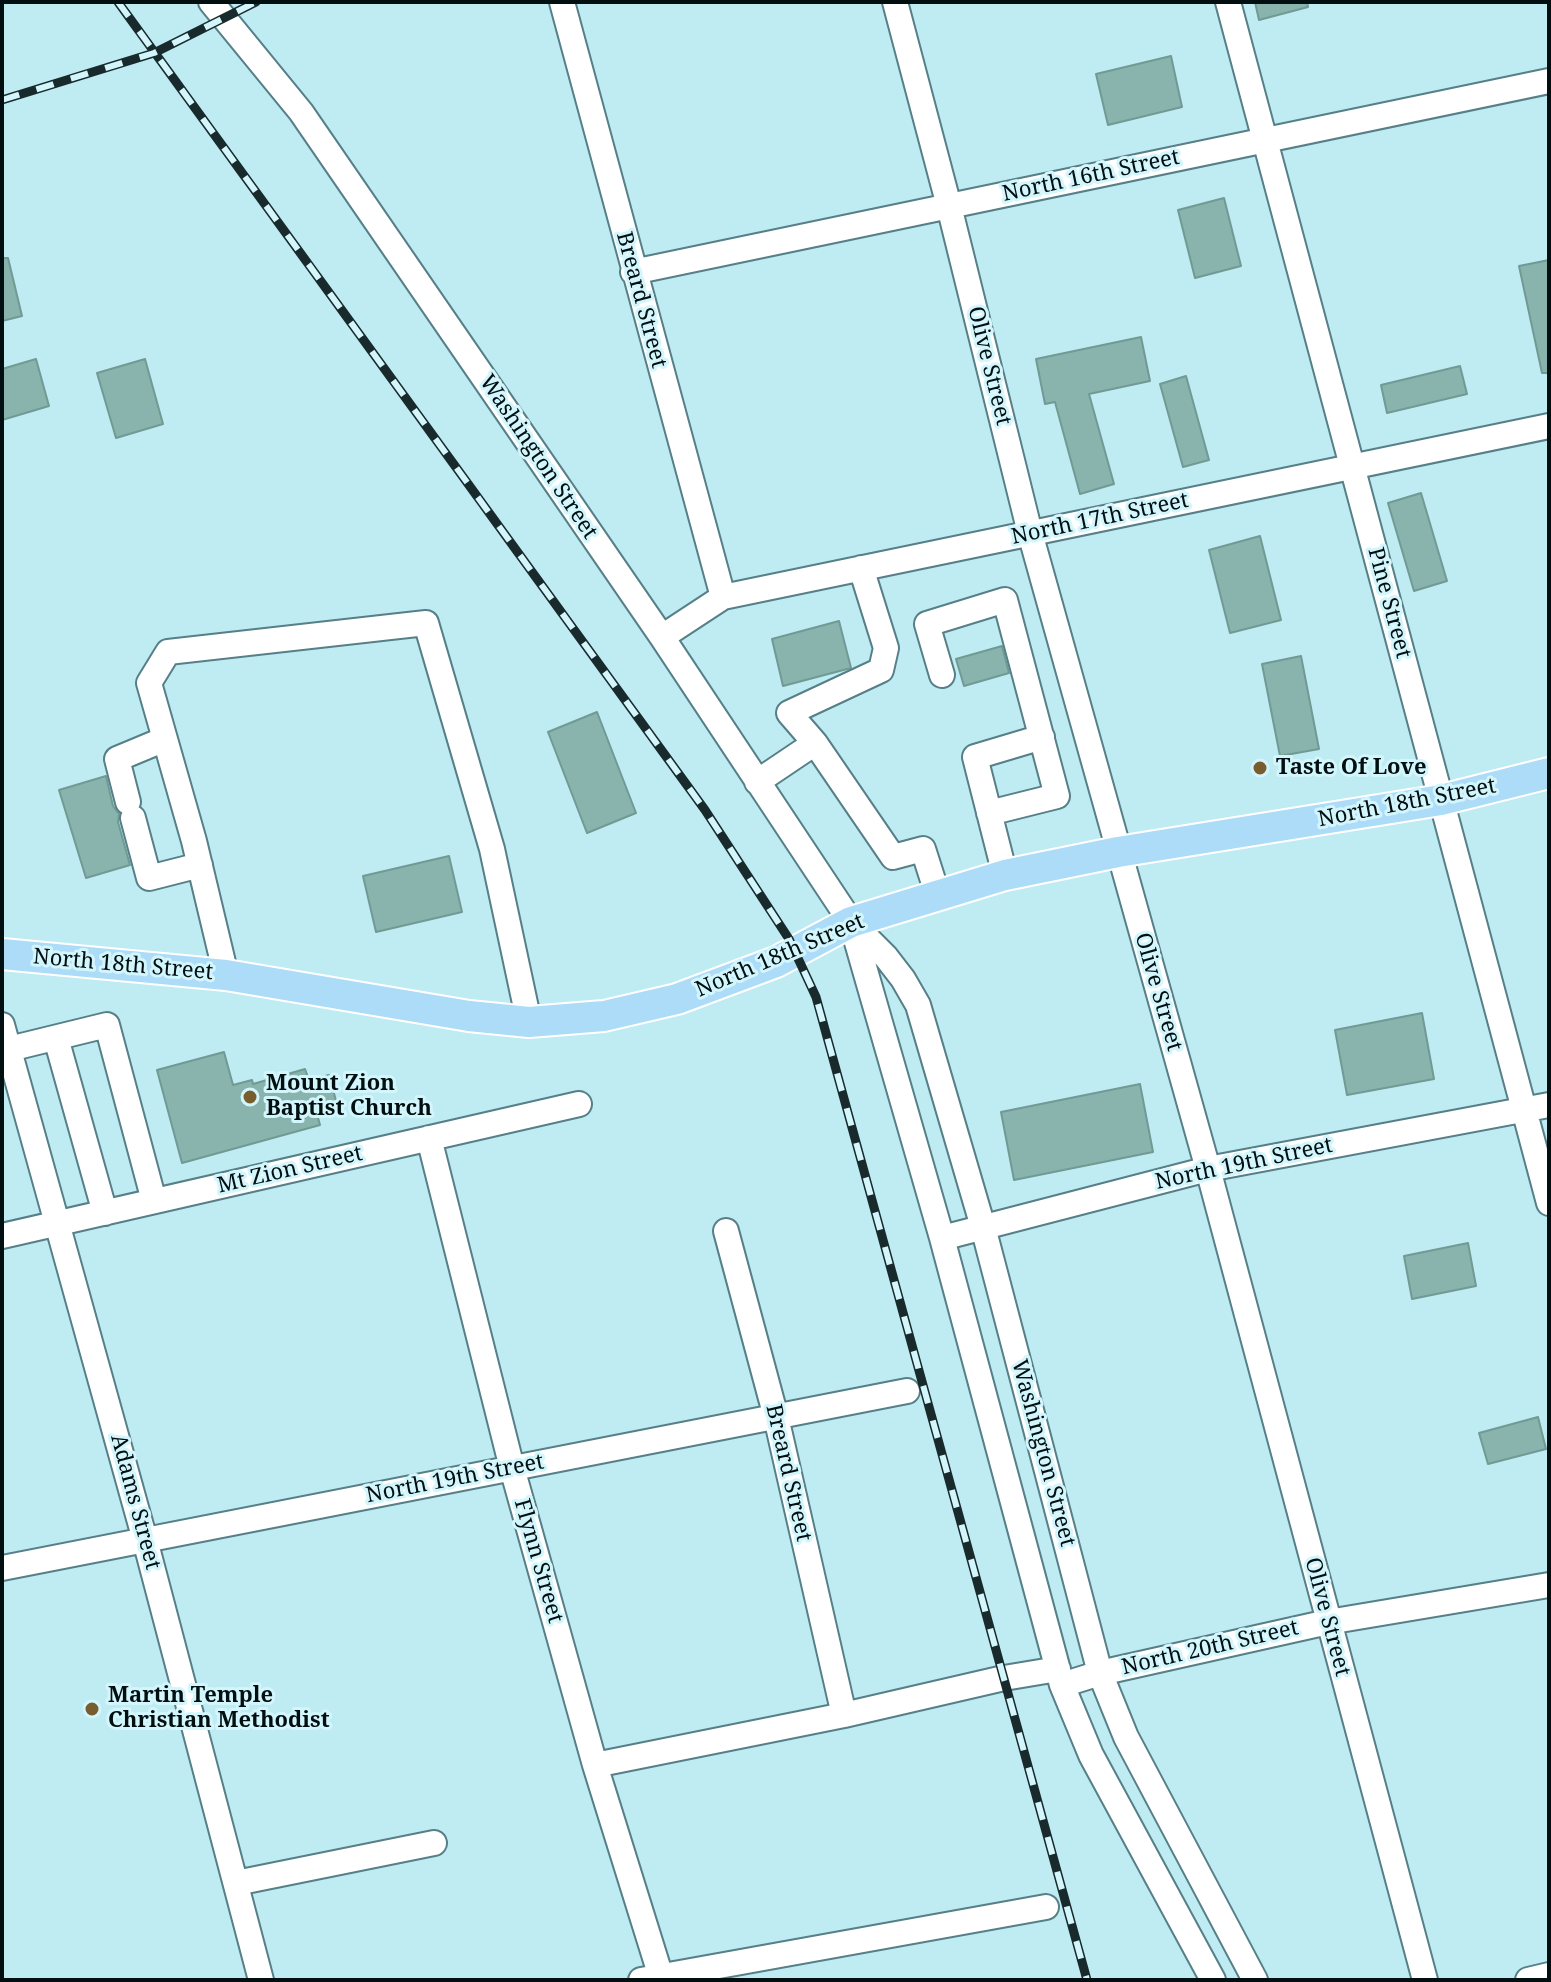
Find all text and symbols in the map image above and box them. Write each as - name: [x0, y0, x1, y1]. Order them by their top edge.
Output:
- street label: North 16th Street: [1000, 144, 1182, 208]
- street label: Breard Street: [610, 229, 672, 371]
- street label: Olive Street: [961, 304, 1017, 428]
- street label: Washington Street: [473, 370, 603, 544]
- street label: North 17th Street: [1009, 487, 1191, 551]
- street label: Pine Street: [1362, 545, 1416, 661]
- place label: Taste Of Love: [1276, 755, 1427, 781]
- marker: Taste Of Love: [1251, 759, 1269, 777]
- street label: North 18th Street: [1316, 773, 1498, 833]
- street label: North 18th Street: [692, 909, 868, 1003]
- street label: Olive Street: [1129, 930, 1187, 1054]
- street label: North 18th Street: [32, 944, 214, 986]
- place label: Mount Zion Baptist Church: [266, 1071, 432, 1122]
- marker: Mount Zion Baptist Church: [241, 1088, 259, 1106]
- street label: North 19th Street: [1153, 1132, 1335, 1196]
- street label: Mt Zion Street: [215, 1140, 365, 1200]
- street label: Washington Street: [1005, 1357, 1081, 1549]
- street label: Breard Street: [759, 1402, 817, 1544]
- street label: Adams Street: [104, 1432, 166, 1572]
- street label: North 19th Street: [364, 1449, 546, 1509]
- street label: Flynn Street: [508, 1496, 568, 1626]
- street label: Olive Street: [1298, 1555, 1356, 1679]
- street label: North 20th Street: [1119, 1615, 1301, 1681]
- place label: Martin Temple Christian Methodist: [108, 1683, 330, 1734]
- marker: Martin Temple Christian Methodist: [83, 1700, 101, 1718]

